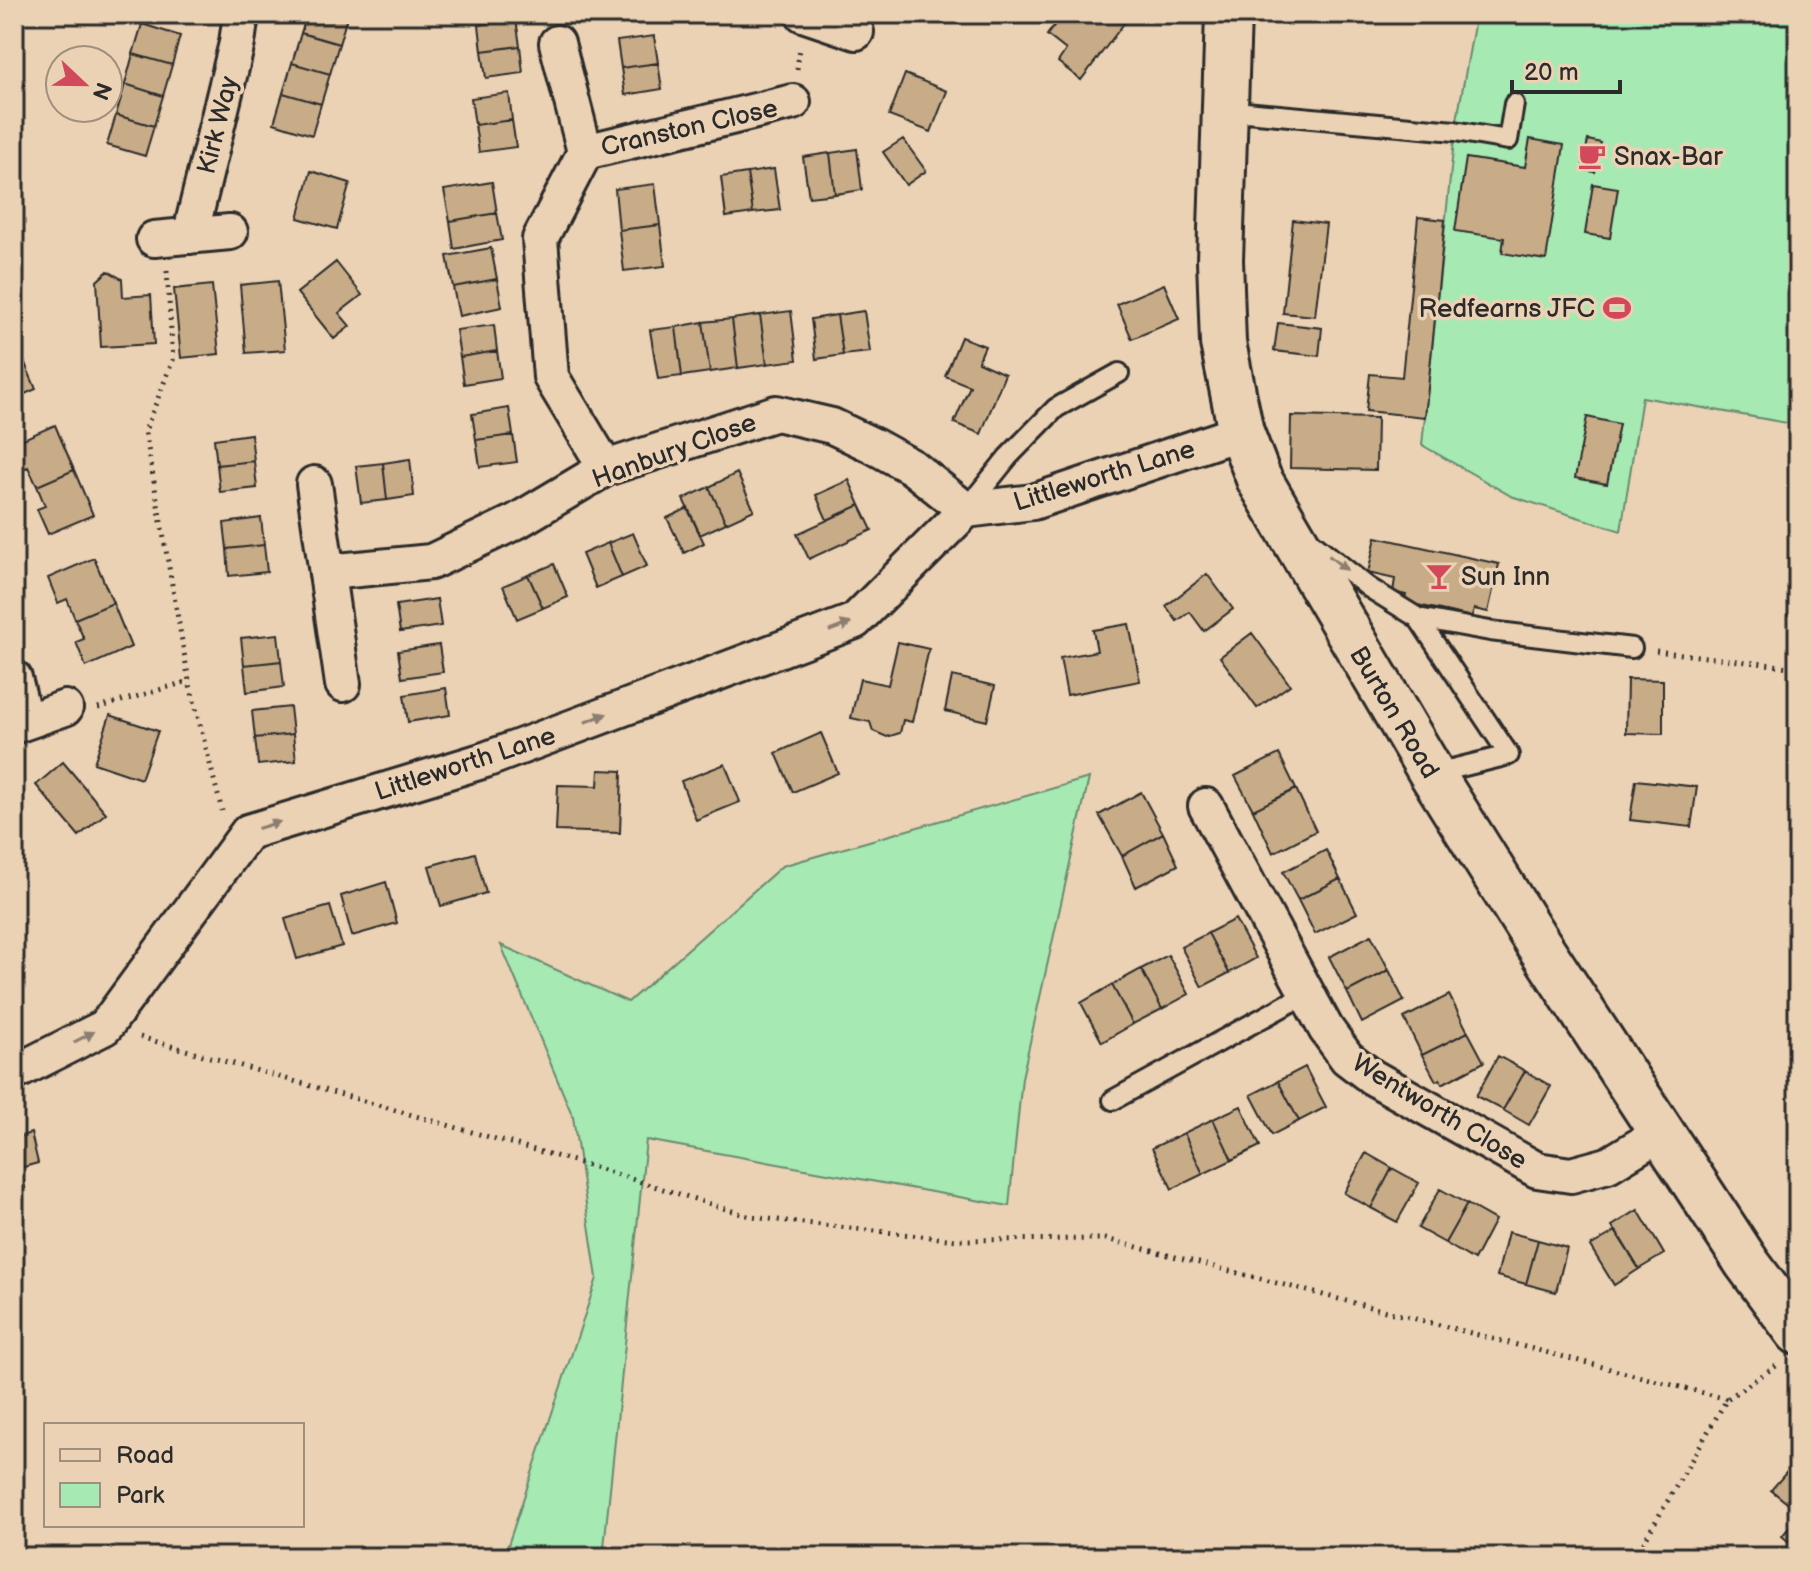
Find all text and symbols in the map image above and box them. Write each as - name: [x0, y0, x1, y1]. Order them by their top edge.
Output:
- north arrow: [44, 44, 124, 124]
- scale bar: [1512, 44, 1620, 94]
- text: 20 m: [1524, 58, 1579, 87]
- street label: Kirk Way: [191, 73, 246, 177]
- text: N: [86, 78, 117, 104]
- street label: Cranston Close: [598, 93, 781, 164]
- cafe icon: Snax-Bar: [1577, 141, 1607, 171]
- place label: Snax-Bar: [1614, 142, 1723, 173]
- sports icon: Redfearns JFC: [1602, 293, 1632, 323]
- place label: Redfearns JFC: [1418, 294, 1595, 325]
- street label: Hanbury Close: [588, 407, 761, 495]
- street label: Littleworth Lane: [1010, 434, 1199, 519]
- one-way arrow: [1328, 555, 1348, 571]
- bar icon: Sun Inn: [1424, 561, 1454, 591]
- place label: Sun Inn: [1461, 562, 1550, 593]
- one-way arrow: [828, 620, 852, 633]
- street label: Burton Road: [1342, 641, 1445, 784]
- one-way arrow: [584, 712, 608, 724]
- street label: Littleworth Lane: [371, 721, 560, 808]
- one-way arrow: [258, 818, 282, 831]
- one-way arrow: [72, 1031, 95, 1044]
- street label: Wentworth Close: [1346, 1048, 1532, 1177]
- legend: [44, 1423, 304, 1527]
- text: Road: [116, 1441, 174, 1470]
- text: Park: [116, 1481, 164, 1510]

